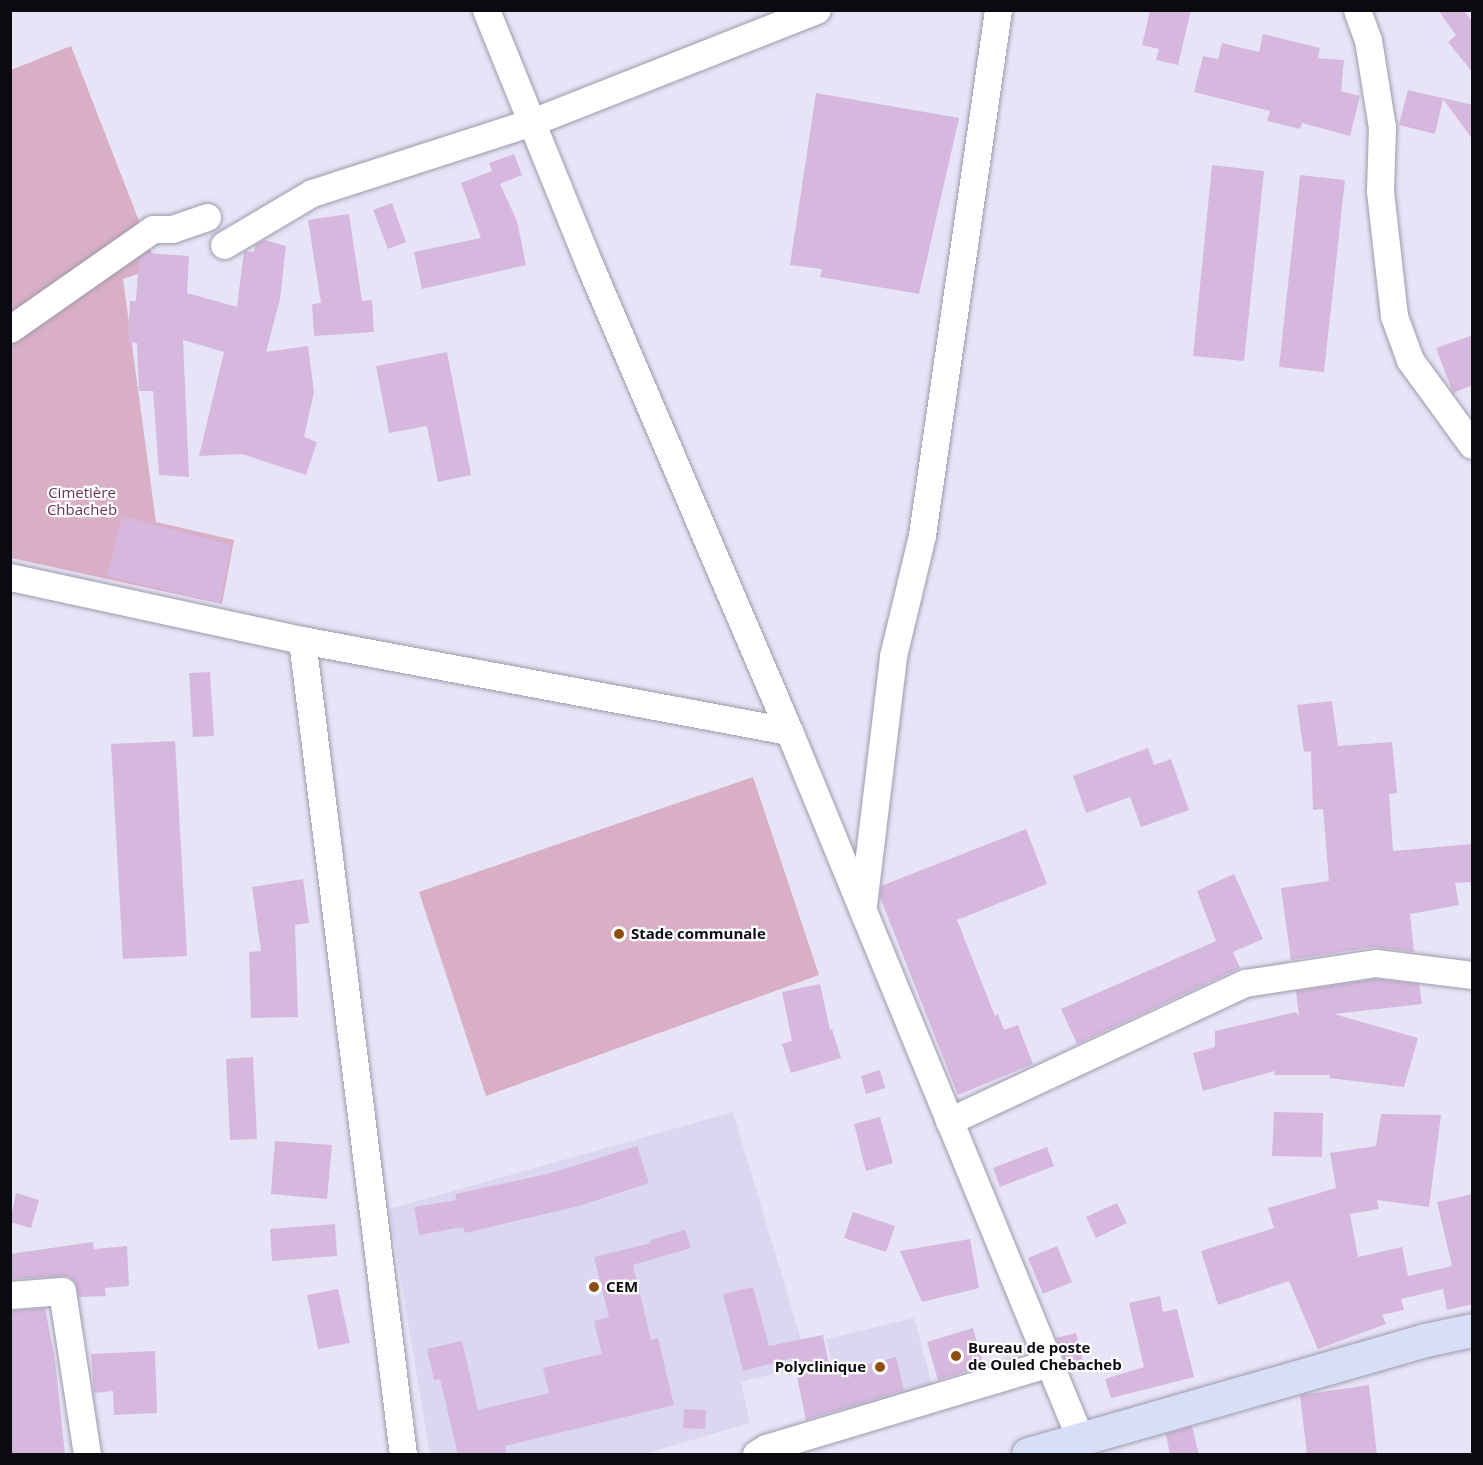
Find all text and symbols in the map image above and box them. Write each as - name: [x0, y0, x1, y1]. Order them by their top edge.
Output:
- park label: Cimetière Chbacheb: [47, 483, 117, 518]
- place label: Stade communale: [631, 925, 766, 943]
- marker: Stade communale: [612, 927, 626, 941]
- place label: CEM: [606, 1278, 638, 1296]
- marker: CEM: [587, 1280, 601, 1294]
- place label: Bureau de poste de Ouled Chebacheb: [968, 1338, 1122, 1373]
- marker: Bureau de poste de Ouled Chebacheb: [949, 1349, 963, 1363]
- place label: Polyclinique: [775, 1358, 866, 1376]
- marker: Polyclinique: [871, 1358, 889, 1376]

